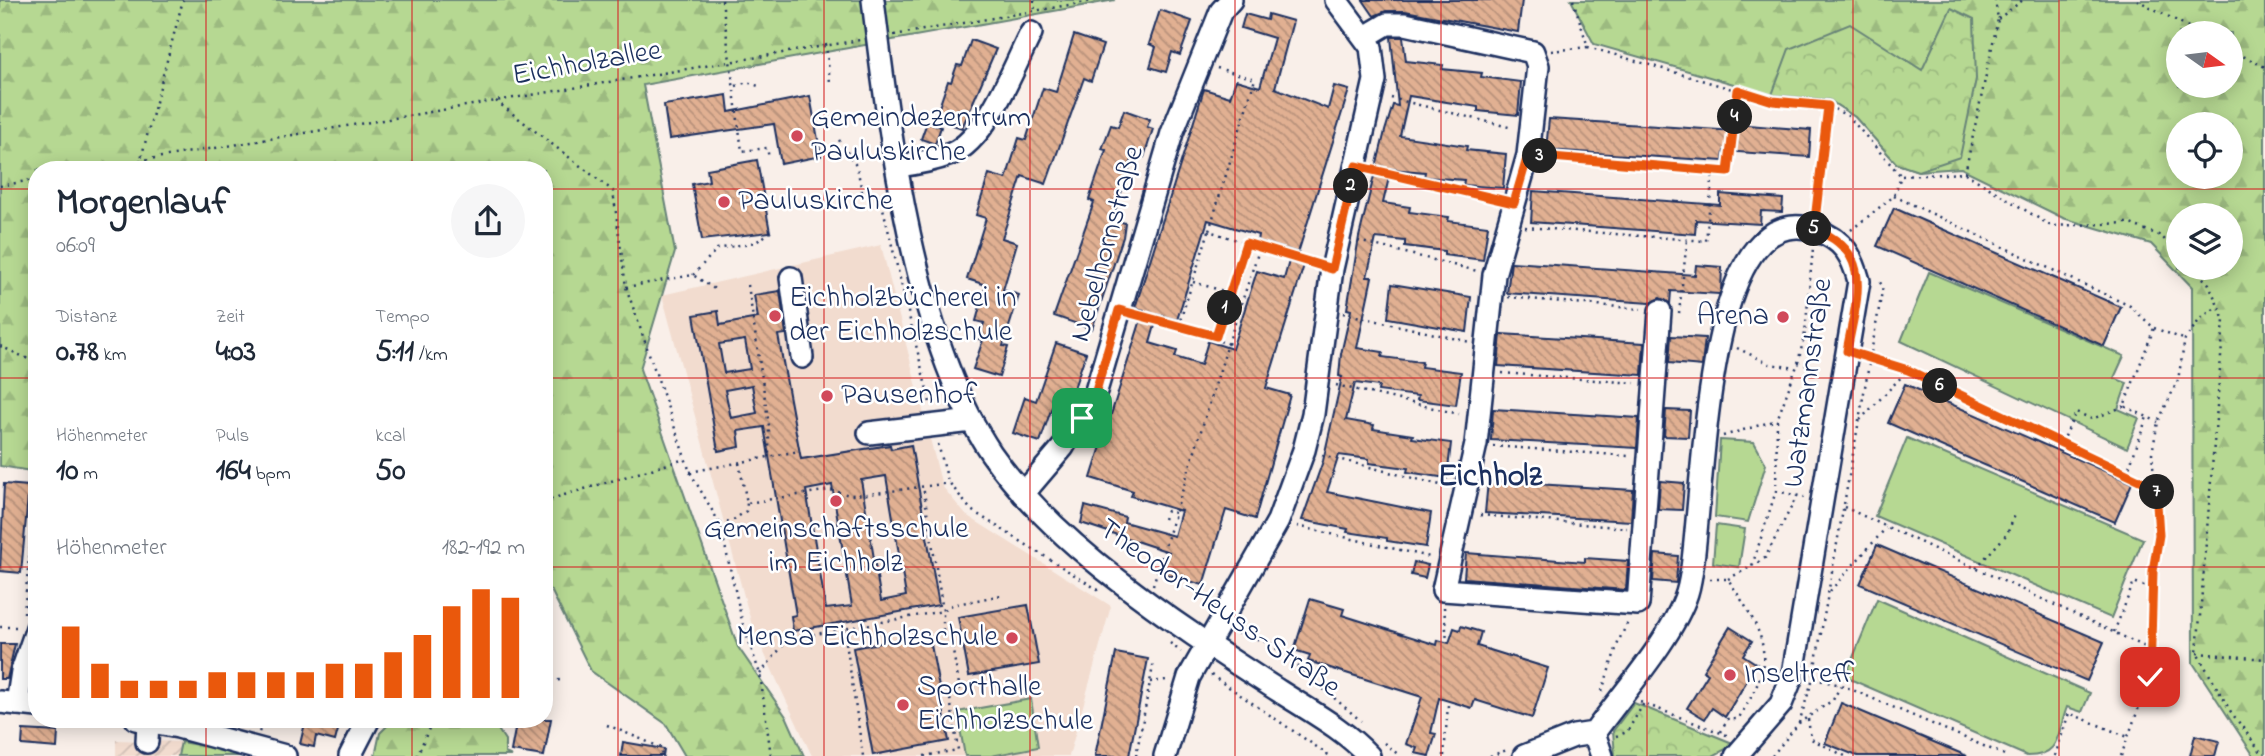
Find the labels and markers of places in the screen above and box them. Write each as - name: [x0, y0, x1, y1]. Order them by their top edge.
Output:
- place label: Gemeindezentrum Pauluskirche: [811, 97, 1031, 175]
- pin: 4: [1718, 100, 1752, 134]
- marker: Gemeindezentrum Pauluskirche: [789, 128, 805, 144]
- pin: 3: [1522, 138, 1558, 174]
- pin: 2: [1334, 168, 1368, 204]
- place label: Pauluskirche: [738, 180, 894, 224]
- marker: Pauluskirche: [716, 194, 732, 210]
- pin: 5: [1797, 212, 1832, 246]
- place label: Eichholzbücherei in der Eichholzschule: [789, 277, 1016, 355]
- pin: 1: [1208, 290, 1242, 326]
- place label: Arena: [1697, 295, 1769, 339]
- marker: Eichholzbücherei in der Eichholzschule: [767, 308, 783, 324]
- marker: Arena: [1775, 309, 1791, 325]
- pin: 6: [1923, 368, 1958, 404]
- place label: Pausenhof: [841, 374, 977, 418]
- marker: Pausenhof: [819, 388, 835, 404]
- pin: [1052, 388, 1112, 448]
- pin: 7: [2140, 475, 2174, 510]
- marker: Gemeinschaftsschule im Eichholz: [828, 493, 844, 509]
- place label: Gemeinschaftsschule im Eichholz: [704, 508, 969, 586]
- place label: Mensa Eichholzschule: [736, 616, 999, 660]
- marker: Mensa Eichholzschule: [1004, 630, 1020, 646]
- pin: [2120, 647, 2180, 707]
- place label: Inseltreff: [1744, 653, 1854, 697]
- place label: Sporthalle Eichholzschule: [917, 666, 1094, 744]
- marker: Inseltreff: [1722, 667, 1738, 683]
- marker: Sporthalle Eichholzschule: [895, 697, 911, 713]

